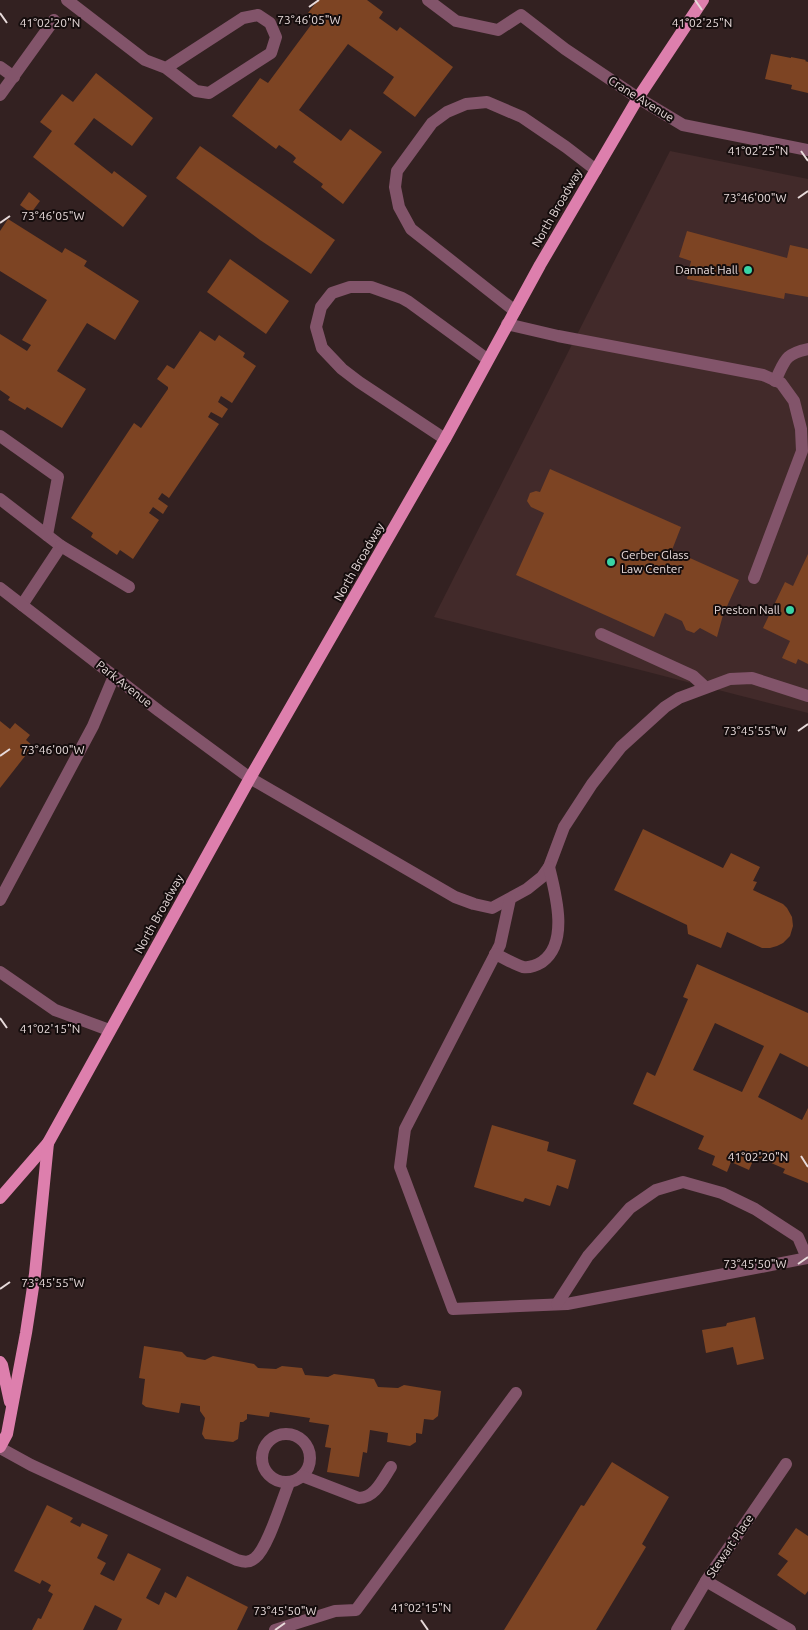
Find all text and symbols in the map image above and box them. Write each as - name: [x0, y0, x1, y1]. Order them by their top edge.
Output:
- text: 73°46'05"W: [277, 13, 341, 26]
- text: 41°02'20"N: [20, 16, 80, 29]
- text: 41°02'25"N: [672, 16, 732, 29]
- street label: Crane Avenue: [606, 73, 676, 124]
- text: 41°02'25"N: [728, 144, 788, 157]
- street label: North Broadway: [529, 166, 584, 249]
- text: 73°46'00"W: [723, 191, 787, 204]
- text: 73°46'05"W: [21, 209, 85, 222]
- place label: Dannat Hall: [675, 263, 738, 276]
- marker: Dannat Hall: [742, 264, 754, 276]
- street label: North Broadway: [331, 520, 386, 603]
- place label: Gerber Glass Law Center: [621, 548, 689, 575]
- marker: Gerber Glass Law Center: [605, 556, 617, 568]
- place label: Preston Nall: [714, 603, 780, 616]
- marker: Preston Nall: [784, 604, 796, 616]
- street label: Park Avenue: [94, 658, 155, 709]
- text: 73°45'55"W: [723, 724, 787, 737]
- text: 73°46'00"W: [21, 743, 85, 756]
- street label: North Broadway: [132, 872, 186, 955]
- text: 41°02'15"N: [20, 1022, 80, 1035]
- text: 41°02'20"N: [728, 1150, 788, 1163]
- text: 73°45'50"W: [723, 1257, 787, 1270]
- text: 73°45'55"W: [21, 1276, 85, 1289]
- street label: Stewart Place: [704, 1512, 756, 1580]
- text: 41°02'15"N: [391, 1601, 451, 1614]
- text: 73°45'50"W: [253, 1604, 317, 1617]

